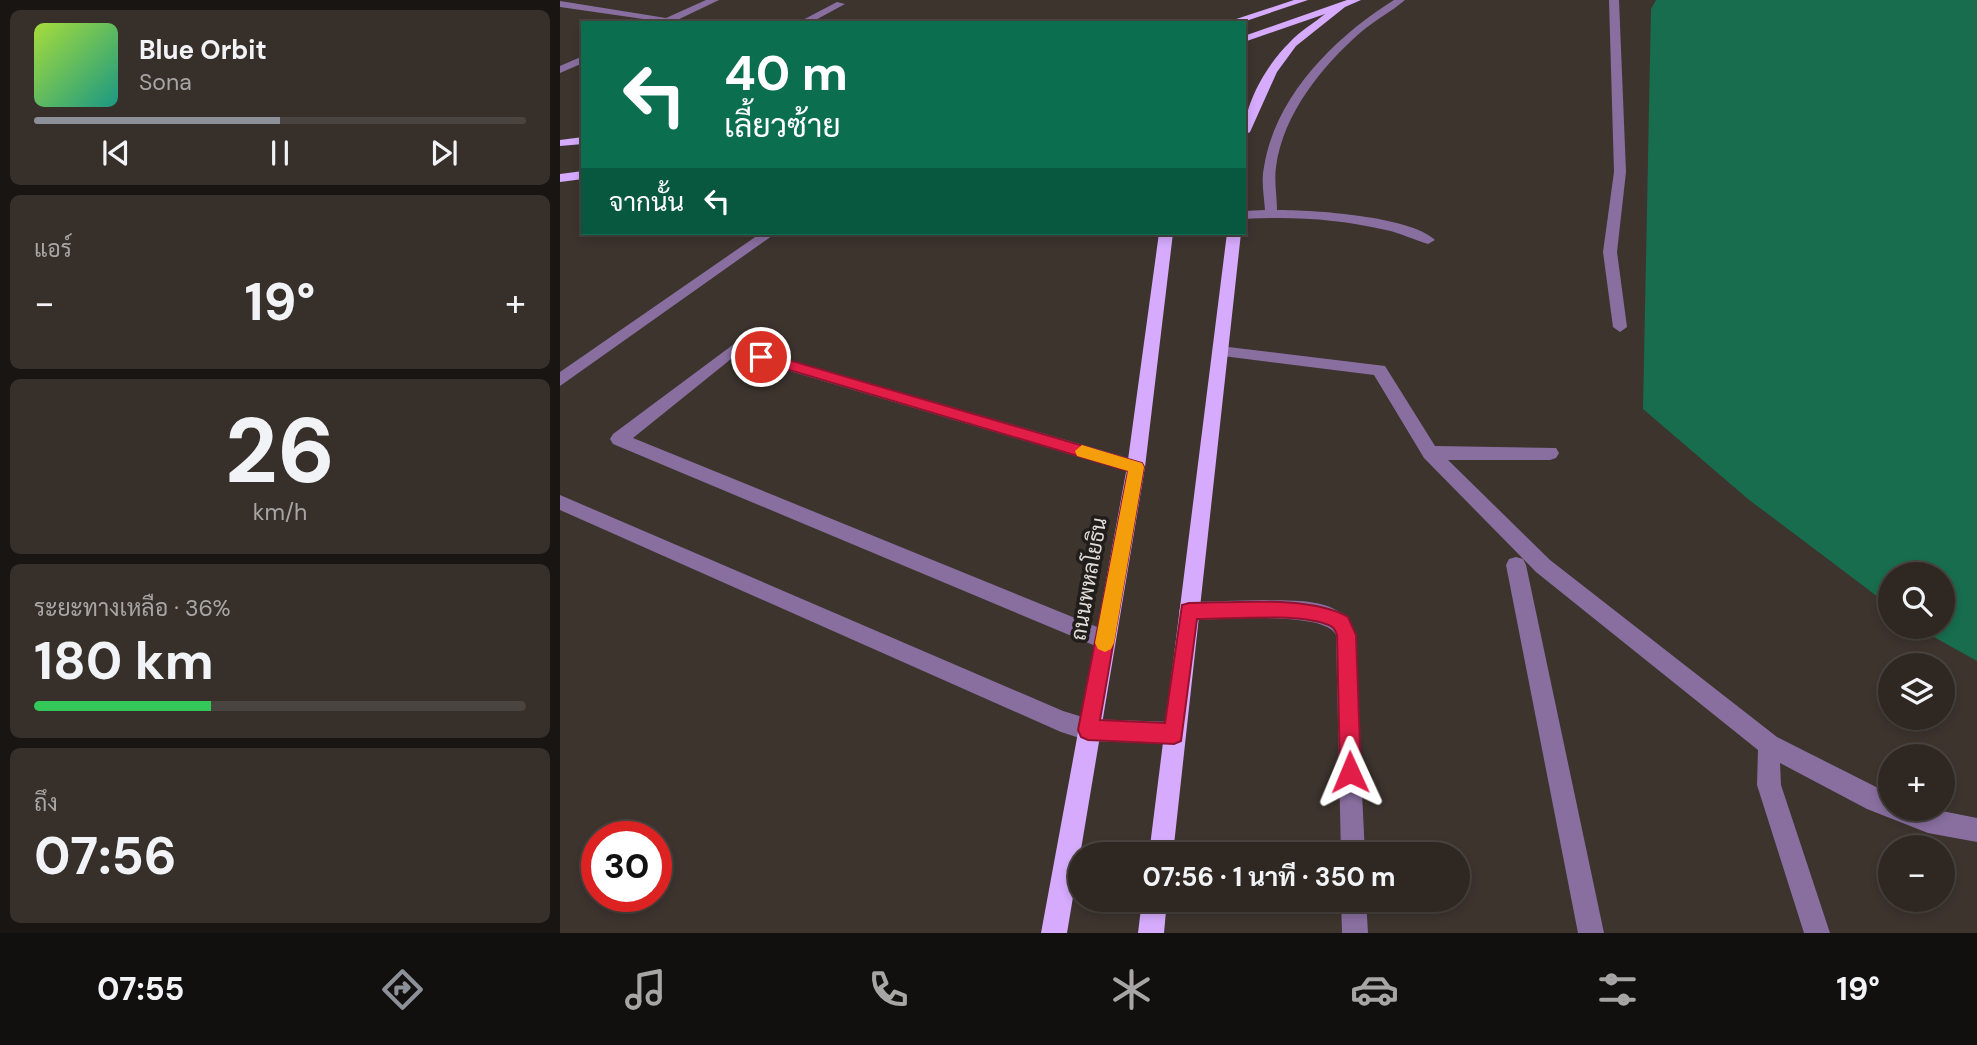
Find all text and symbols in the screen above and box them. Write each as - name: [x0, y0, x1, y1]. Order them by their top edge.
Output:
- text: Blue Orbit: [139, 33, 267, 67]
- text: 40 m: [724, 41, 848, 105]
- icon: left: [609, 49, 700, 140]
- text: Sona: [139, 67, 192, 97]
- text: เลี้ยวซ้าย: [724, 105, 841, 147]
- icon: previous: [97, 134, 135, 172]
- icon: pause: [261, 134, 299, 172]
- icon: next: [425, 134, 463, 172]
- icon: left: [698, 182, 736, 220]
- text: จากนั้น: [609, 185, 684, 219]
- text: แอร์: [34, 234, 72, 264]
- text: 19°: [245, 268, 315, 336]
- text: −: [34, 278, 55, 328]
- text: +: [505, 278, 526, 328]
- pin: [731, 327, 791, 387]
- icon: arrive: [742, 338, 780, 376]
- text: 26: [225, 392, 335, 510]
- text: km/h: [253, 497, 307, 527]
- street label: ถนนพหลโยธิน: [1064, 515, 1114, 643]
- map controls: [1878, 562, 1955, 912]
- button: search: [1878, 562, 1955, 639]
- text: ระยะทางเหลือ · 36%: [34, 593, 231, 623]
- text: 180 km: [34, 627, 214, 695]
- button: layers: [1878, 653, 1955, 730]
- position arrow: [1313, 735, 1387, 809]
- button: +: [1878, 744, 1955, 821]
- text: ถึง: [34, 788, 58, 818]
- speed limit sign: 30: [581, 821, 672, 912]
- text: 07:56: [34, 822, 177, 890]
- button: −: [1878, 835, 1955, 912]
- text: 07:56 · 1 นาที · 350 m: [1142, 860, 1396, 894]
- icon: directions: [378, 965, 427, 1014]
- icon: music: [621, 965, 670, 1014]
- icon: phone: [864, 965, 913, 1014]
- icon: climate: [1107, 965, 1156, 1014]
- icon: car: [1350, 965, 1399, 1014]
- icon: filters: [1593, 965, 1642, 1014]
- text: 07:55: [97, 968, 184, 1010]
- text: 19°: [1836, 968, 1880, 1010]

